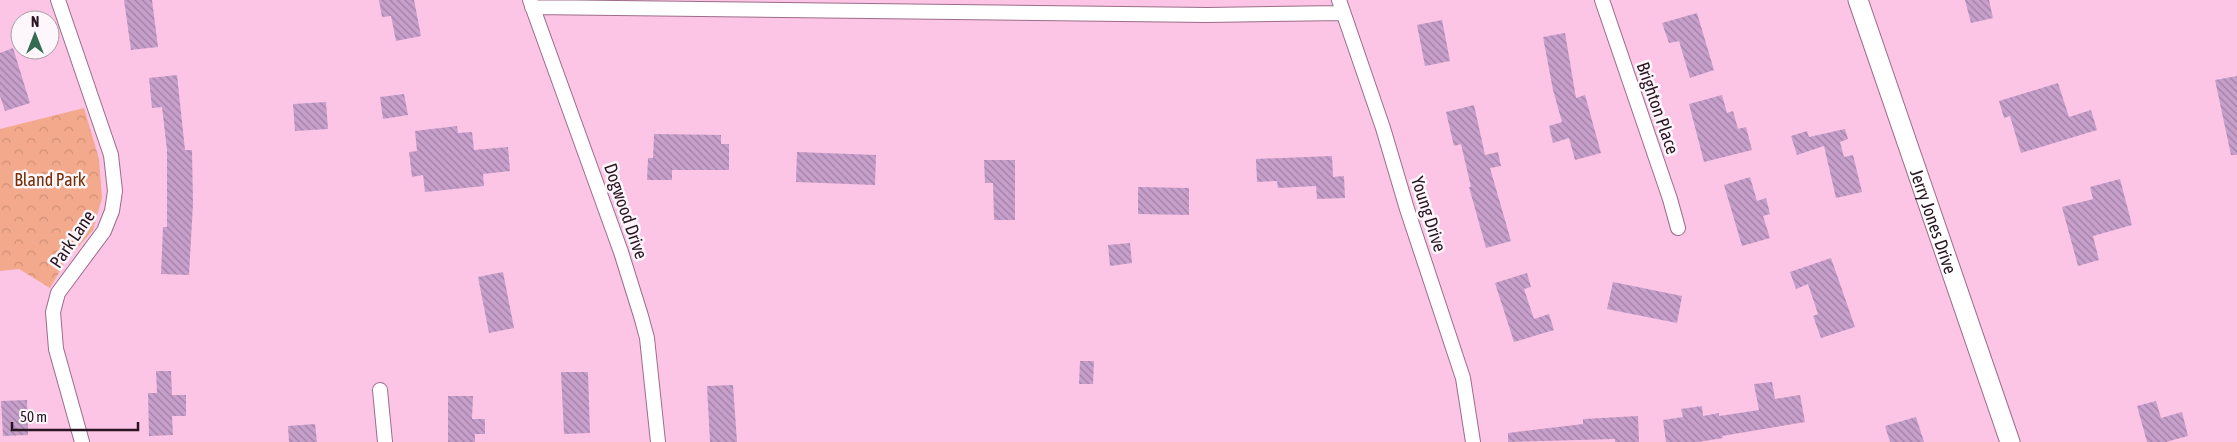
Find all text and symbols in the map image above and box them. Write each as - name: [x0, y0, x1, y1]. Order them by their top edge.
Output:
- north arrow: [10, 10, 60, 60]
- text: N: [31, 14, 39, 30]
- street label: Brighton Place: [1632, 59, 1684, 157]
- street label: Dogwood Drive: [600, 160, 652, 262]
- street label: Jerry Jones Drive: [1906, 166, 1962, 276]
- park label: Bland Park: [14, 169, 86, 190]
- street label: Young Drive: [1407, 174, 1451, 254]
- street label: Park Lane: [45, 206, 99, 272]
- scale bar: [12, 400, 139, 432]
- text: 50 m: [20, 408, 47, 425]

